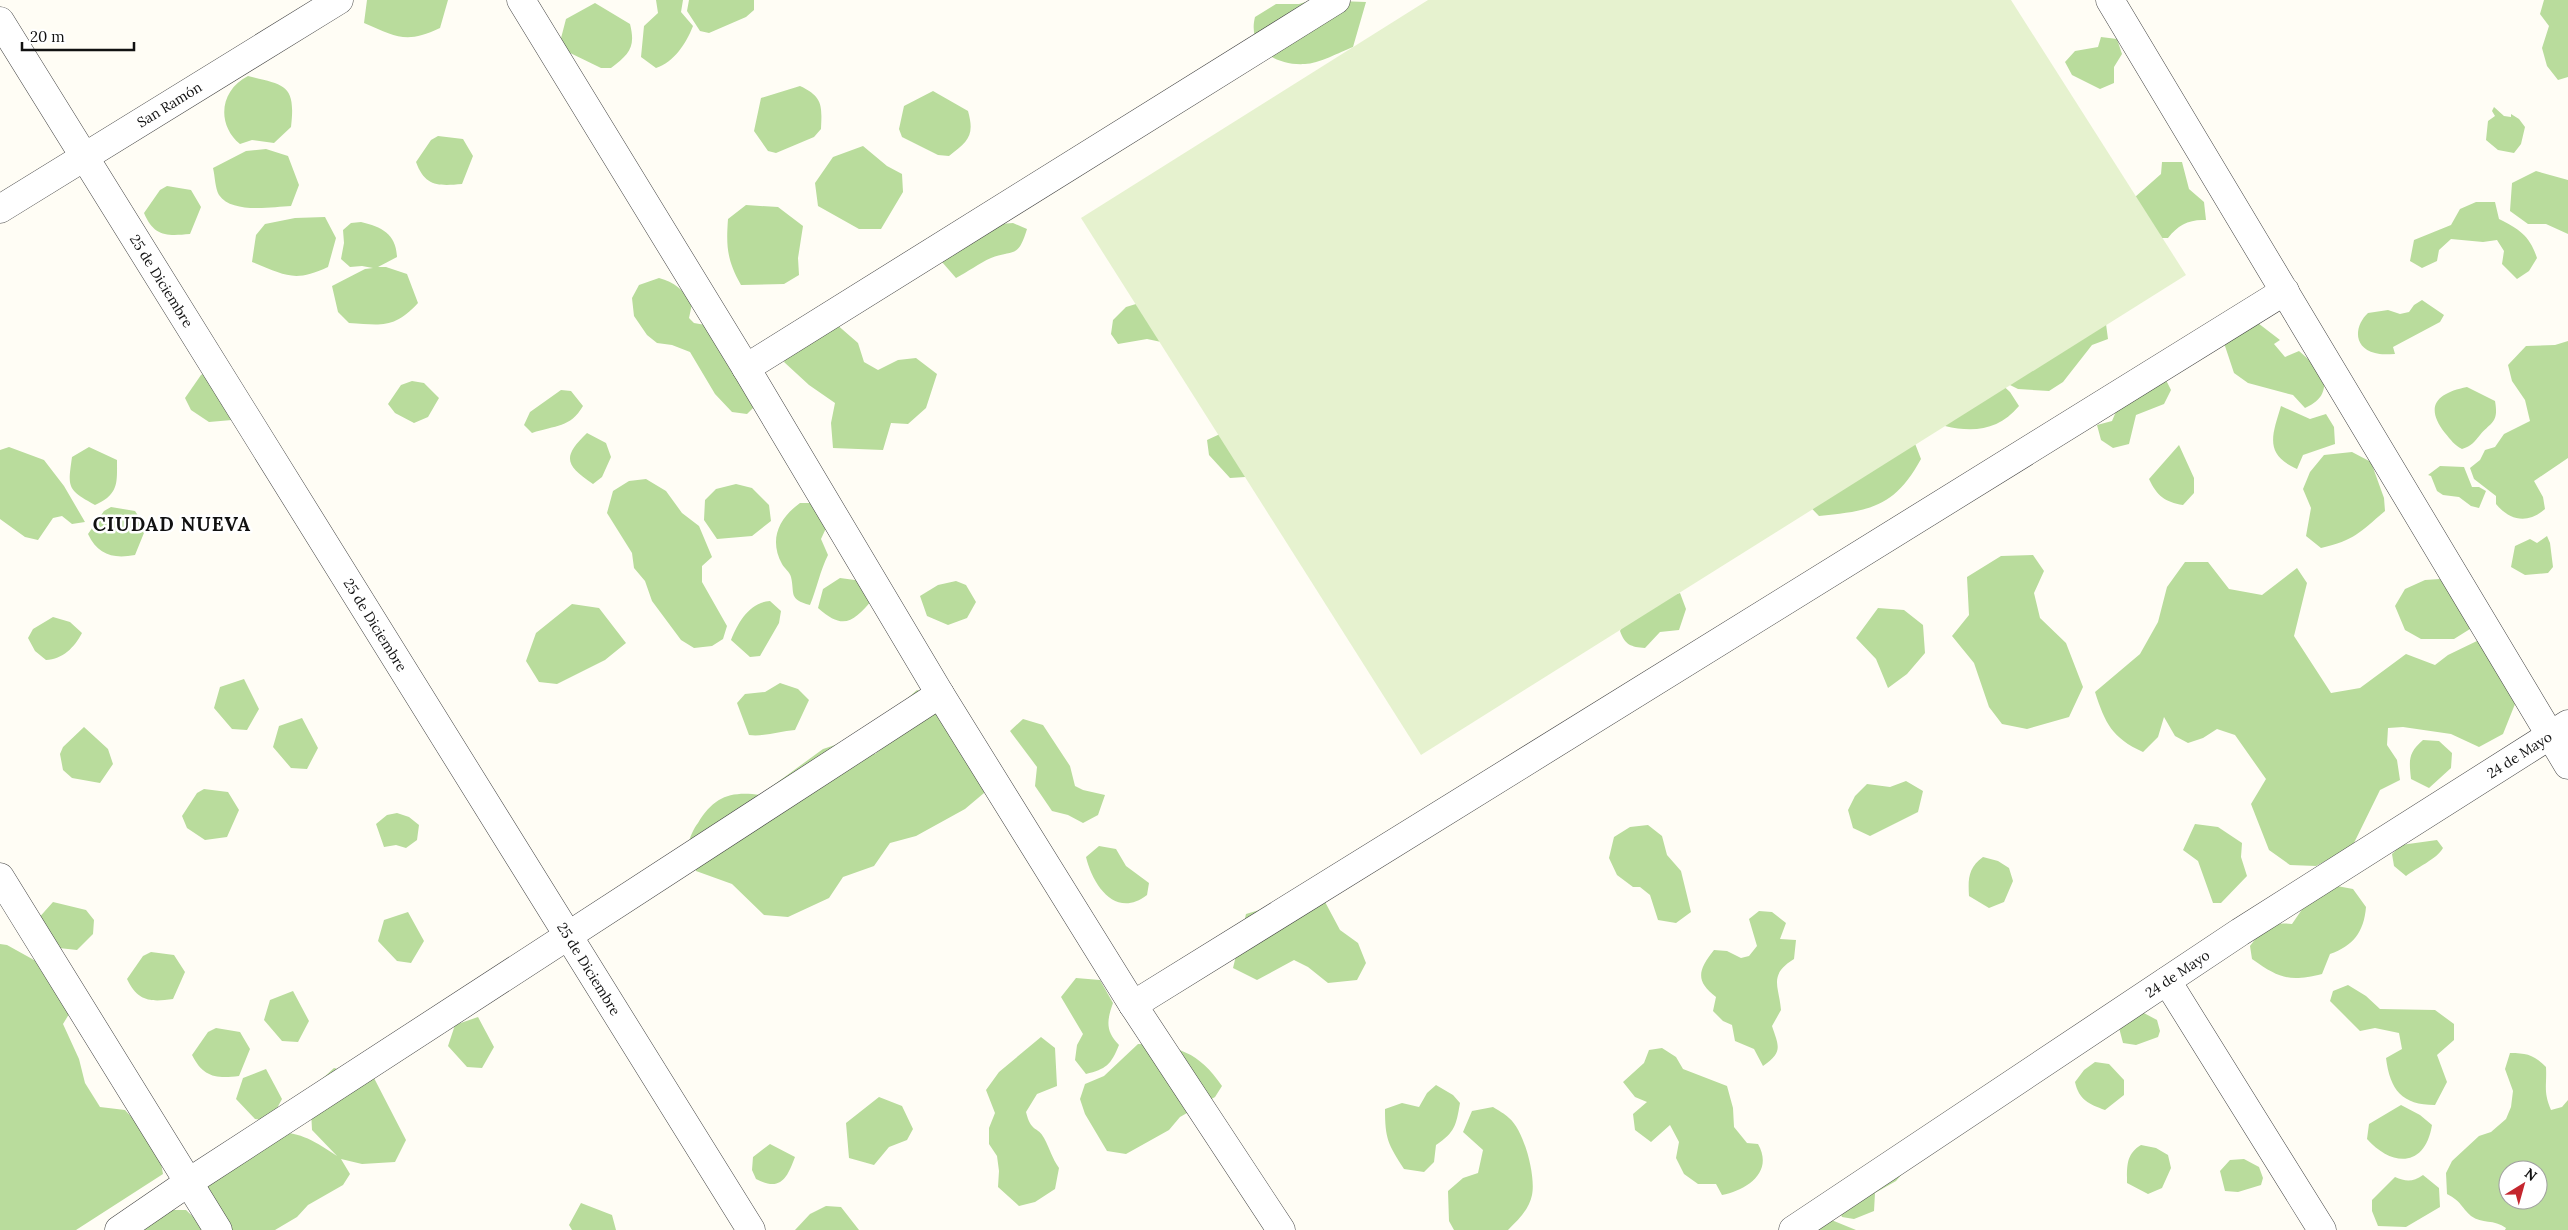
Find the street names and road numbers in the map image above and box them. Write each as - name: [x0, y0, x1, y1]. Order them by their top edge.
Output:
- street label: San Ramón: [134, 78, 205, 131]
- street label: 25 de Diciembre: [126, 231, 197, 331]
- street label: 25 de Diciembre: [340, 575, 411, 675]
- street label: 24 de Mayo: [2483, 728, 2555, 782]
- street label: 25 de Diciembre: [553, 919, 625, 1019]
- street label: 24 de Mayo: [2142, 946, 2213, 1002]

